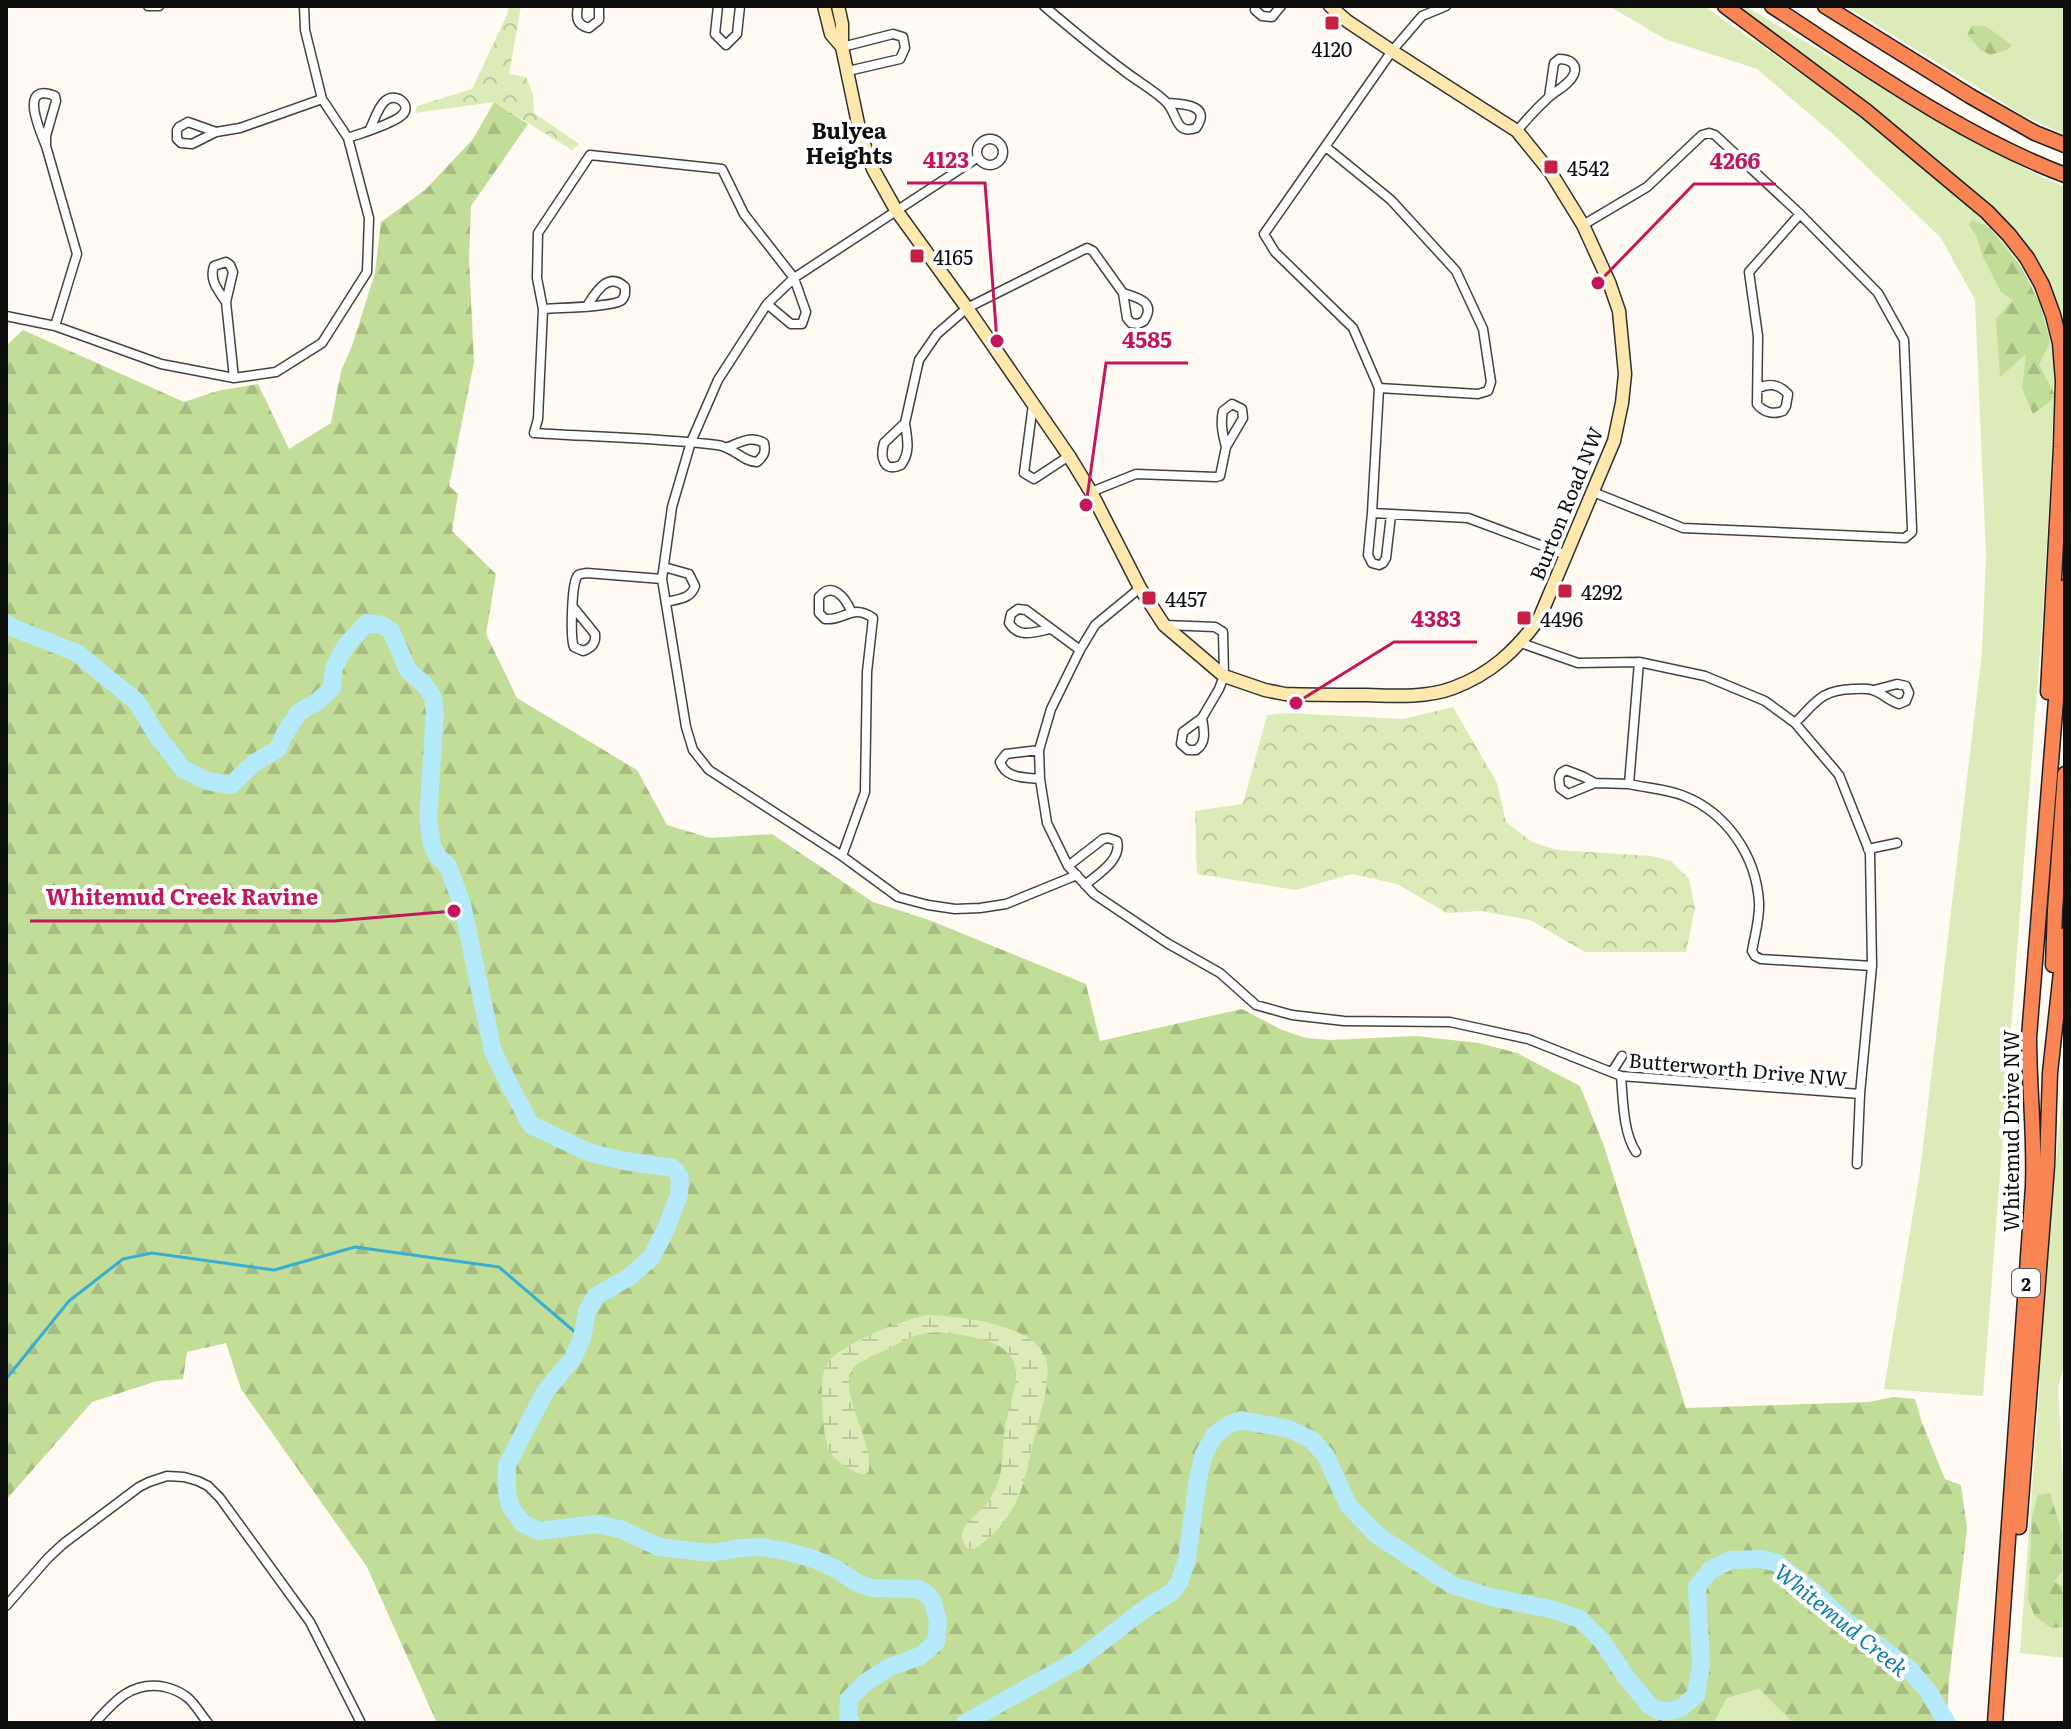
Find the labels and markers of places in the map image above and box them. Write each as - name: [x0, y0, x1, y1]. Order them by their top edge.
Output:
- marker: 4120: [1323, 14, 1341, 32]
- place label: 4120: [1312, 33, 1352, 63]
- callout: 4123: [907, 137, 985, 183]
- callout: 4266: [1694, 138, 1776, 184]
- place label: 4542: [1567, 152, 1609, 182]
- marker: 4542: [1542, 158, 1560, 176]
- place label: 4165: [933, 241, 973, 271]
- marker: 4165: [908, 247, 926, 265]
- callout: 4585: [1106, 317, 1188, 363]
- place label: 4292: [1581, 576, 1622, 606]
- marker: 4292: [1556, 582, 1574, 600]
- place label: 4457: [1165, 583, 1207, 613]
- marker: 4457: [1140, 589, 1158, 607]
- callout: 4383: [1394, 596, 1477, 642]
- place label: 4496: [1540, 603, 1584, 633]
- marker: 4496: [1515, 609, 1533, 627]
- callout: Whitemud Creek Ravine: [30, 875, 334, 921]

